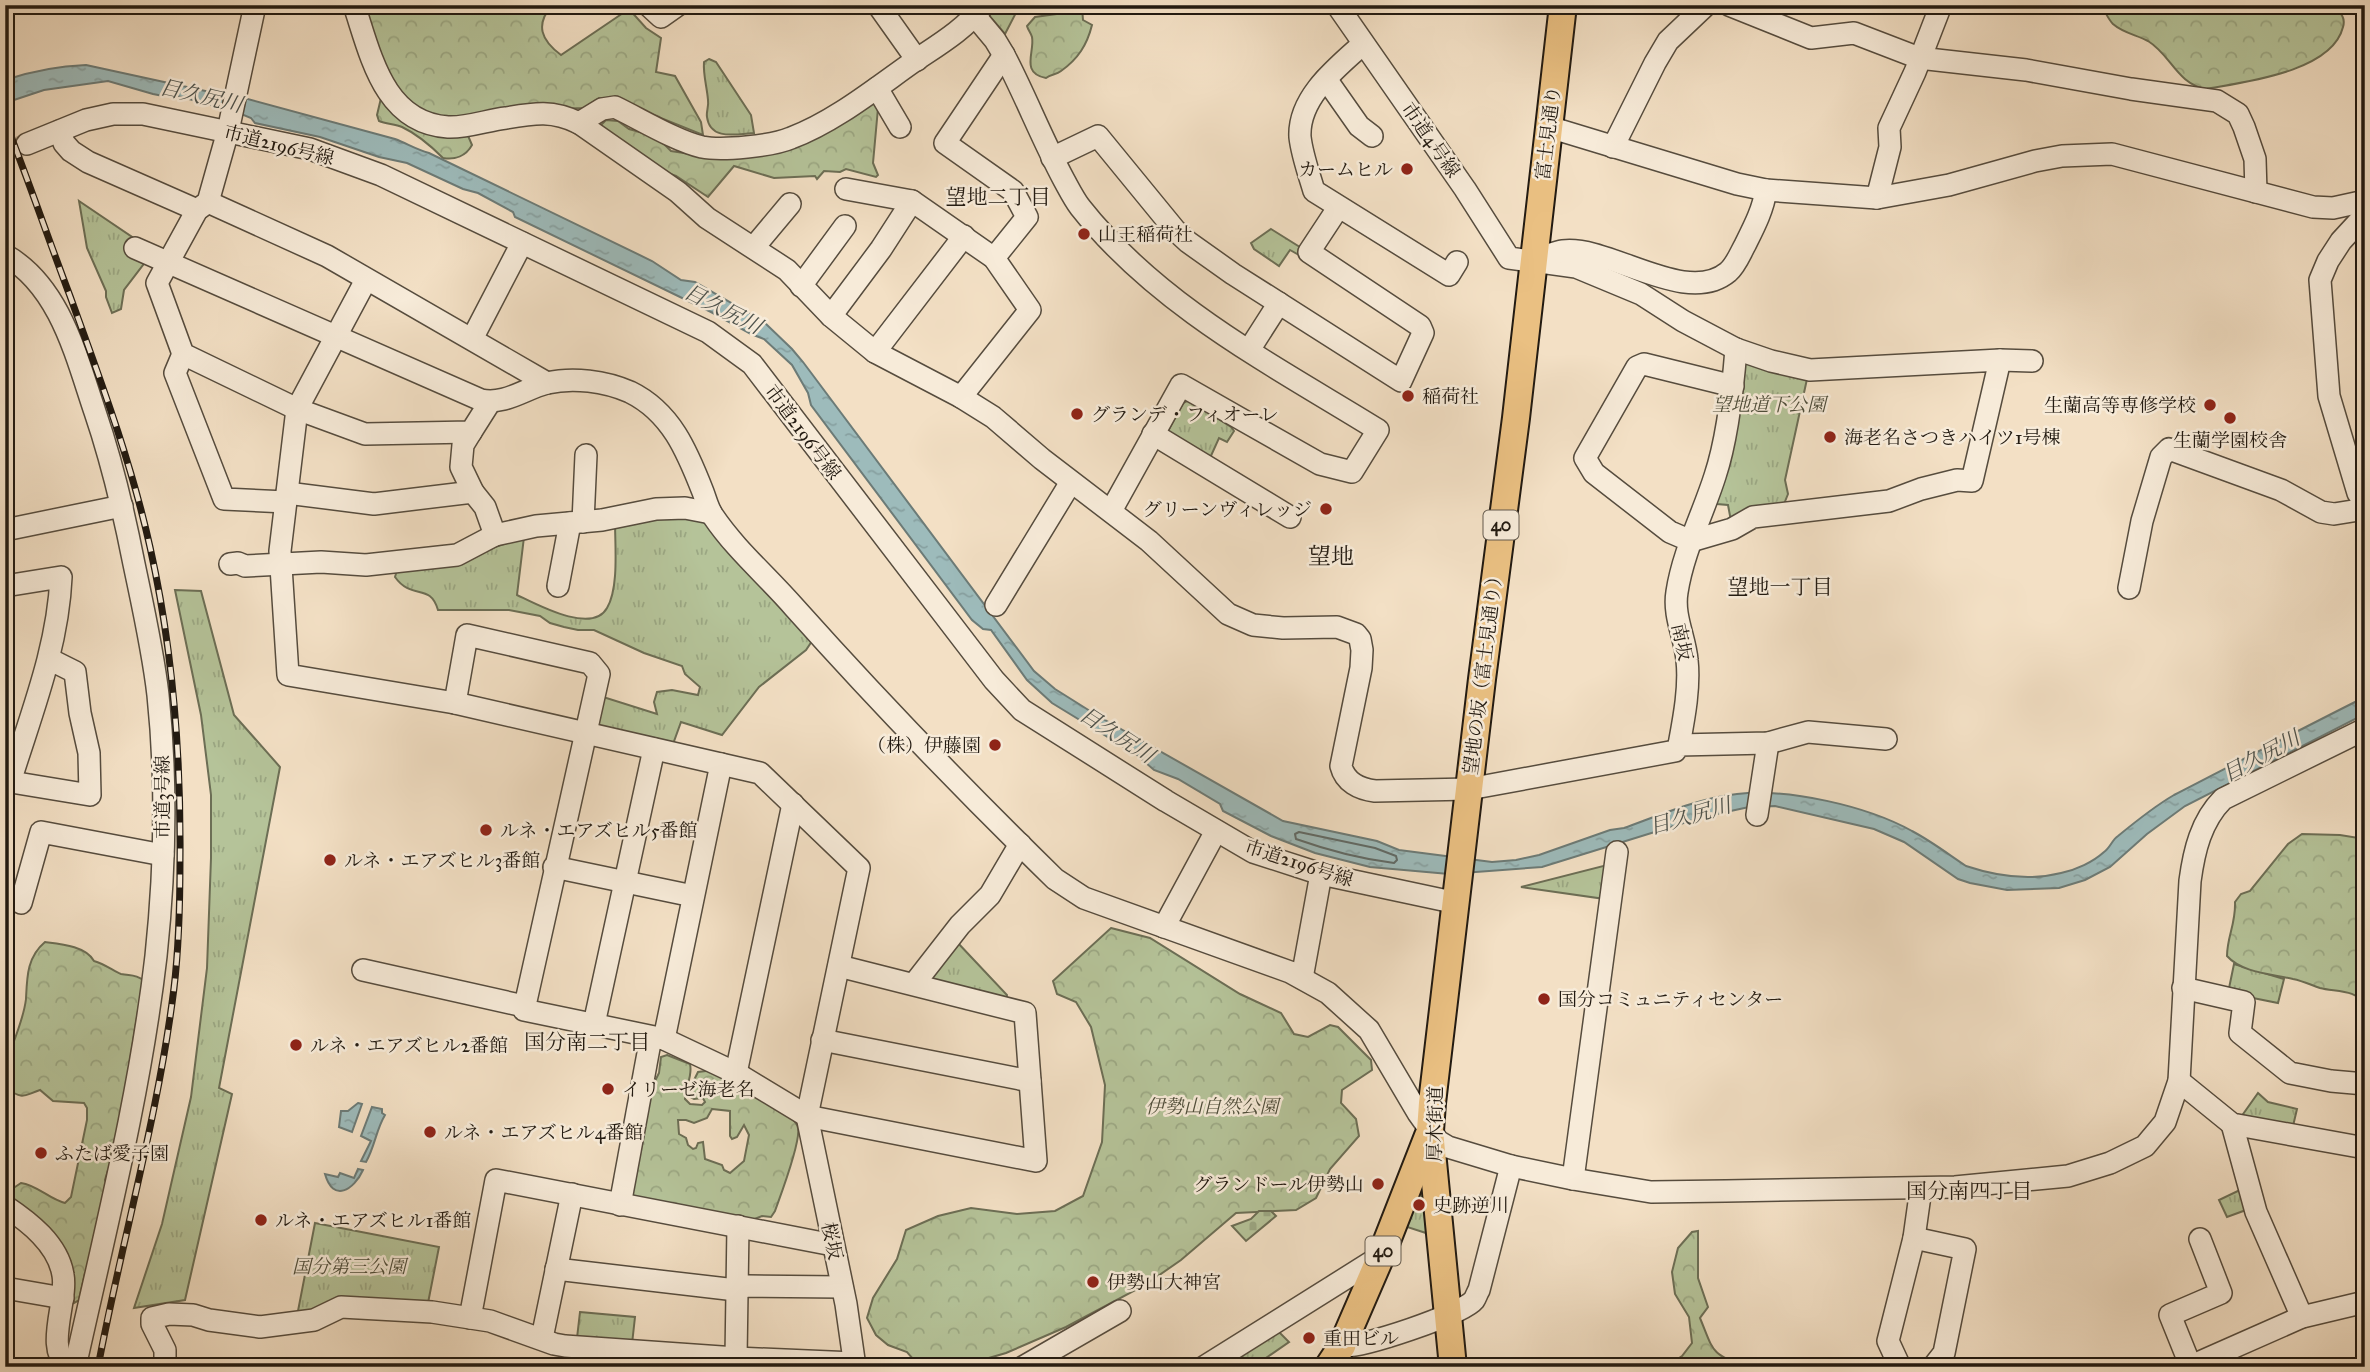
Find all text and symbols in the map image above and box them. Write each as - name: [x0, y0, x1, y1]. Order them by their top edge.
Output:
- water label: 目久尻川: [157, 74, 247, 119]
- street label: 富士見通り: [1531, 84, 1565, 182]
- street label: 市道4号線: [1397, 98, 1465, 182]
- street label: 市道2196号線: [222, 120, 336, 170]
- place label: カームヒル: [1298, 158, 1393, 181]
- marker: カームヒル: [1399, 161, 1415, 177]
- district label: 望地二丁目: [946, 184, 1051, 210]
- place label: 山王稲荷社: [1098, 223, 1193, 246]
- marker: 山王稲荷社: [1076, 226, 1092, 242]
- water label: 目久尻川: [680, 278, 768, 341]
- street label: 市道2196号線: [760, 380, 846, 484]
- place label: 稲荷社: [1422, 385, 1479, 408]
- marker: 稲荷社: [1400, 388, 1416, 404]
- park label: 望地道下公園: [1712, 393, 1829, 416]
- place label: 生蘭高等専修学校: [2044, 394, 2196, 417]
- marker: 生蘭高等専修学校: [2202, 397, 2218, 413]
- place label: グランデ・フィオーレ: [1091, 403, 1279, 426]
- marker: グランデ・フィオーレ: [1069, 406, 1085, 422]
- marker: 生蘭学園校舎: [2222, 410, 2238, 426]
- place label: 海老名さつきハイツ1号棟: [1844, 426, 2061, 449]
- marker: 海老名さつきハイツ1号棟: [1822, 429, 1838, 445]
- place label: 生蘭学園校舎: [2173, 429, 2287, 452]
- place label: グリーンヴィレッジ: [1143, 498, 1312, 521]
- marker: グリーンヴィレッジ: [1318, 501, 1334, 517]
- road number: 40: [1484, 510, 1518, 540]
- district label: 望地: [1308, 542, 1354, 570]
- street label: 望地の坂（富士見通り）: [1459, 566, 1507, 776]
- district label: 望地一丁目: [1728, 574, 1833, 600]
- street label: 南坂: [1667, 621, 1697, 663]
- water label: 目久尻川: [1075, 701, 1161, 770]
- water label: 目久尻川: [2218, 724, 2306, 787]
- place label: （株）伊藤園: [867, 734, 981, 757]
- marker: （株）伊藤園: [987, 737, 1003, 753]
- street label: 市道3号線: [151, 755, 174, 839]
- water label: 目久尻川: [1646, 791, 1736, 840]
- place label: ルネ・エアズヒル5番館: [500, 819, 698, 842]
- marker: ルネ・エアズヒル5番館: [478, 822, 494, 838]
- street label: 市道2196号線: [1242, 835, 1356, 891]
- place label: ルネ・エアズヒル3番館: [344, 849, 540, 872]
- marker: ルネ・エアズヒル3番館: [322, 852, 338, 868]
- place label: 国分コミュニティセンター: [1558, 988, 1783, 1011]
- marker: 国分コミュニティセンター: [1536, 991, 1552, 1007]
- district label: 国分南二丁目: [524, 1029, 650, 1055]
- place label: ルネ・エアズヒル2番館: [310, 1034, 508, 1057]
- marker: ルネ・エアズヒル2番館: [288, 1037, 304, 1053]
- place label: イリーゼ海老名: [622, 1078, 755, 1101]
- marker: イリーゼ海老名: [600, 1081, 616, 1097]
- street label: 厚木街道: [1423, 1086, 1447, 1162]
- park label: 伊勢山自然公園: [1145, 1095, 1281, 1118]
- place label: ルネ・エアズヒル4番館: [444, 1121, 643, 1144]
- marker: ルネ・エアズヒル4番館: [422, 1124, 438, 1140]
- place label: ふたば愛子園: [55, 1142, 169, 1165]
- marker: ふたば愛子園: [33, 1145, 49, 1161]
- place label: グランドール伊勢山: [1193, 1173, 1364, 1196]
- marker: グランドール伊勢山: [1370, 1176, 1386, 1192]
- district label: 国分南四丁目: [1906, 1178, 2032, 1204]
- place label: 史跡逆川: [1433, 1194, 1509, 1217]
- marker: 史跡逆川: [1411, 1197, 1427, 1213]
- place label: ルネ・エアズヒル1番館: [275, 1209, 471, 1232]
- marker: ルネ・エアズヒル1番館: [253, 1212, 269, 1228]
- street label: 桜坂: [817, 1220, 847, 1262]
- road number: 40: [1366, 1236, 1400, 1266]
- park label: 国分第三公園: [292, 1255, 409, 1278]
- place label: 伊勢山大神宮: [1107, 1271, 1221, 1294]
- marker: 伊勢山大神宮: [1085, 1274, 1101, 1290]
- place label: 重田ビル: [1323, 1327, 1399, 1350]
- marker: 重田ビル: [1301, 1330, 1317, 1346]

